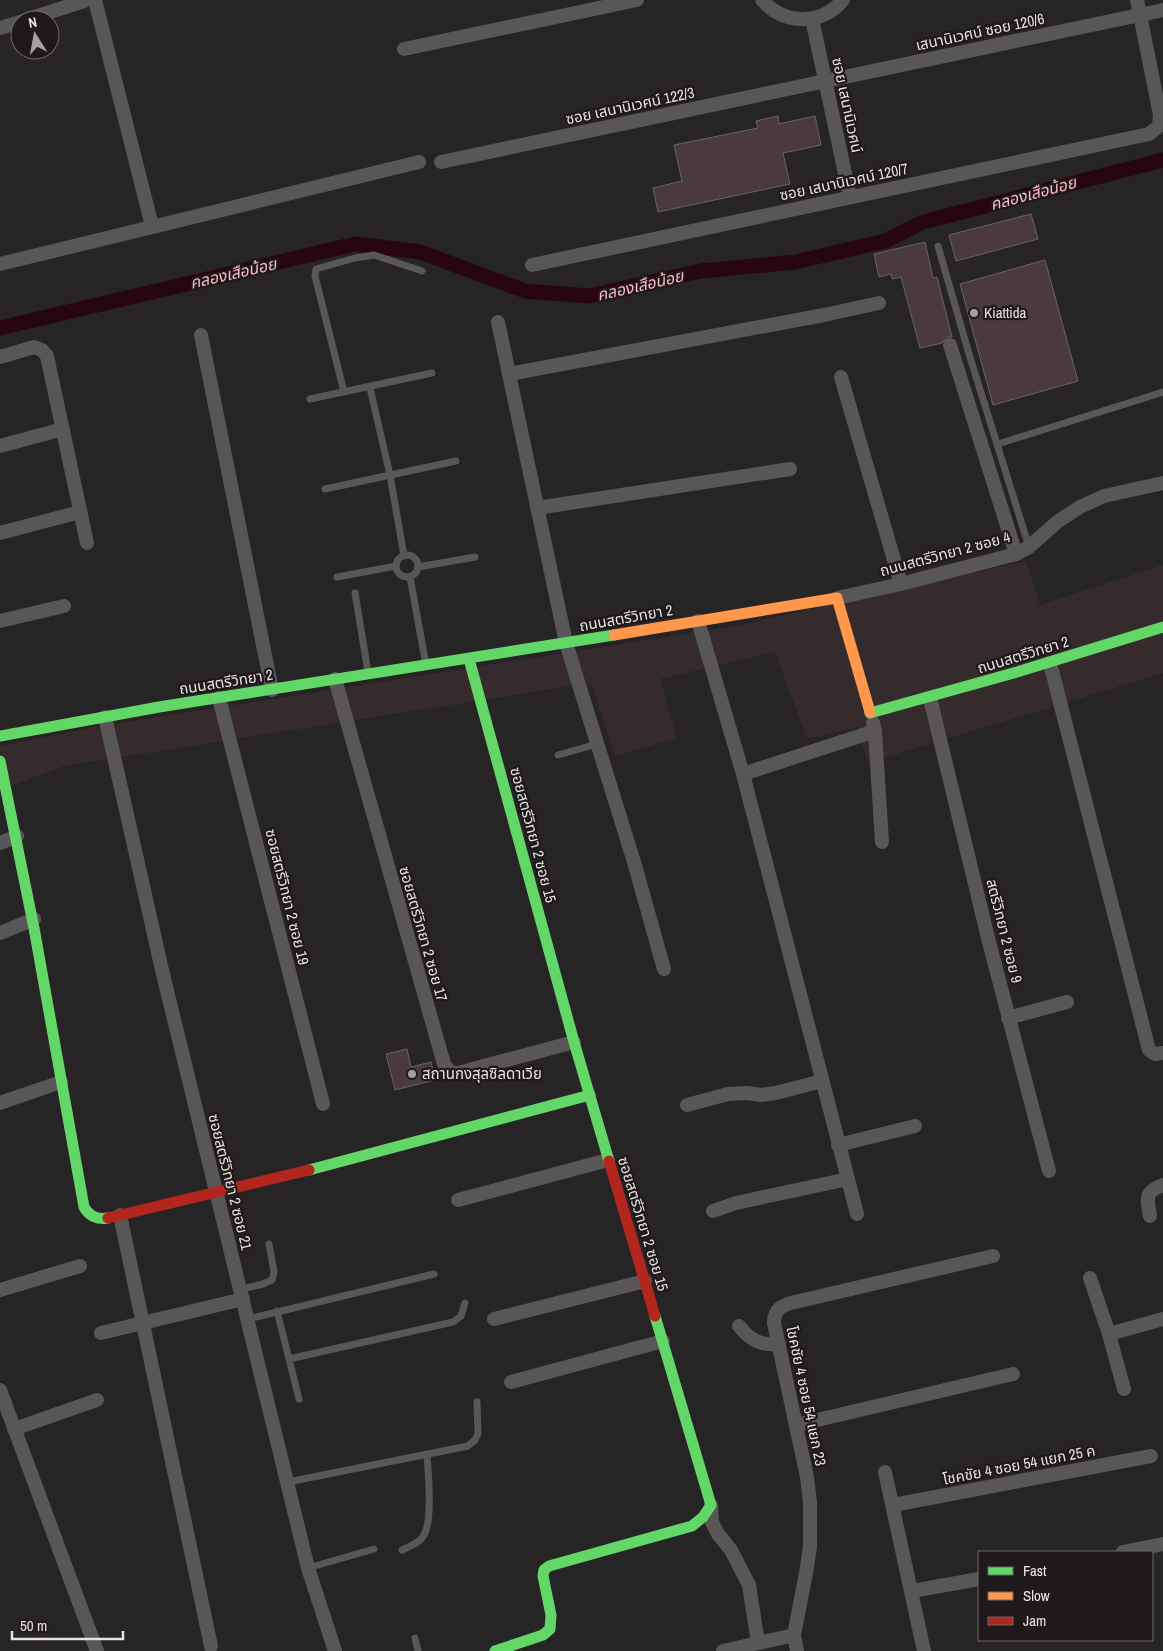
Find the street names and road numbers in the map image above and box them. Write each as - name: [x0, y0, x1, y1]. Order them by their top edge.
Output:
- street label: เสนานิเวศน์ ซอย 120/6: [914, 8, 1046, 55]
- street label: ซอย เสนานิเวศน์: [827, 55, 868, 154]
- street label: ซอย เสนานิเวศน์ 122/3: [564, 82, 696, 129]
- street label: ซอย เสนานิเวศน์ 120/7: [778, 158, 910, 205]
- street label: ถนนสตรีวิทยา 2 ซอย 4: [877, 526, 1013, 581]
- street label: ถนนสตรีวิทยา 2: [577, 599, 674, 636]
- street label: ถนนสตรีวิทยา 2: [975, 631, 1071, 678]
- street label: ถนนสตรีวิทยา 2: [178, 664, 274, 699]
- street label: ซอยสตรีวิทยา 2 ซอย 15: [505, 765, 562, 905]
- street label: ซอยสตรีวิทยา 2 ซอย 19: [260, 827, 315, 967]
- street label: ซอยสตรีวิทยา 2 ซอย 17: [394, 864, 453, 1004]
- street label: สตรีวิทยา 2 ซอย 9: [981, 877, 1028, 985]
- street label: ซอยสตรีวิทยา 2 ซอย 21: [203, 1112, 258, 1252]
- street label: ซอยสตรีวิทยา 2 ซอย 15: [613, 1154, 674, 1294]
- street label: โชคชัย 4 ซอย 54 แยก 23: [781, 1324, 832, 1468]
- street label: โชคชัย 4 ซอย 54 แยก 25 ค: [941, 1439, 1097, 1490]

